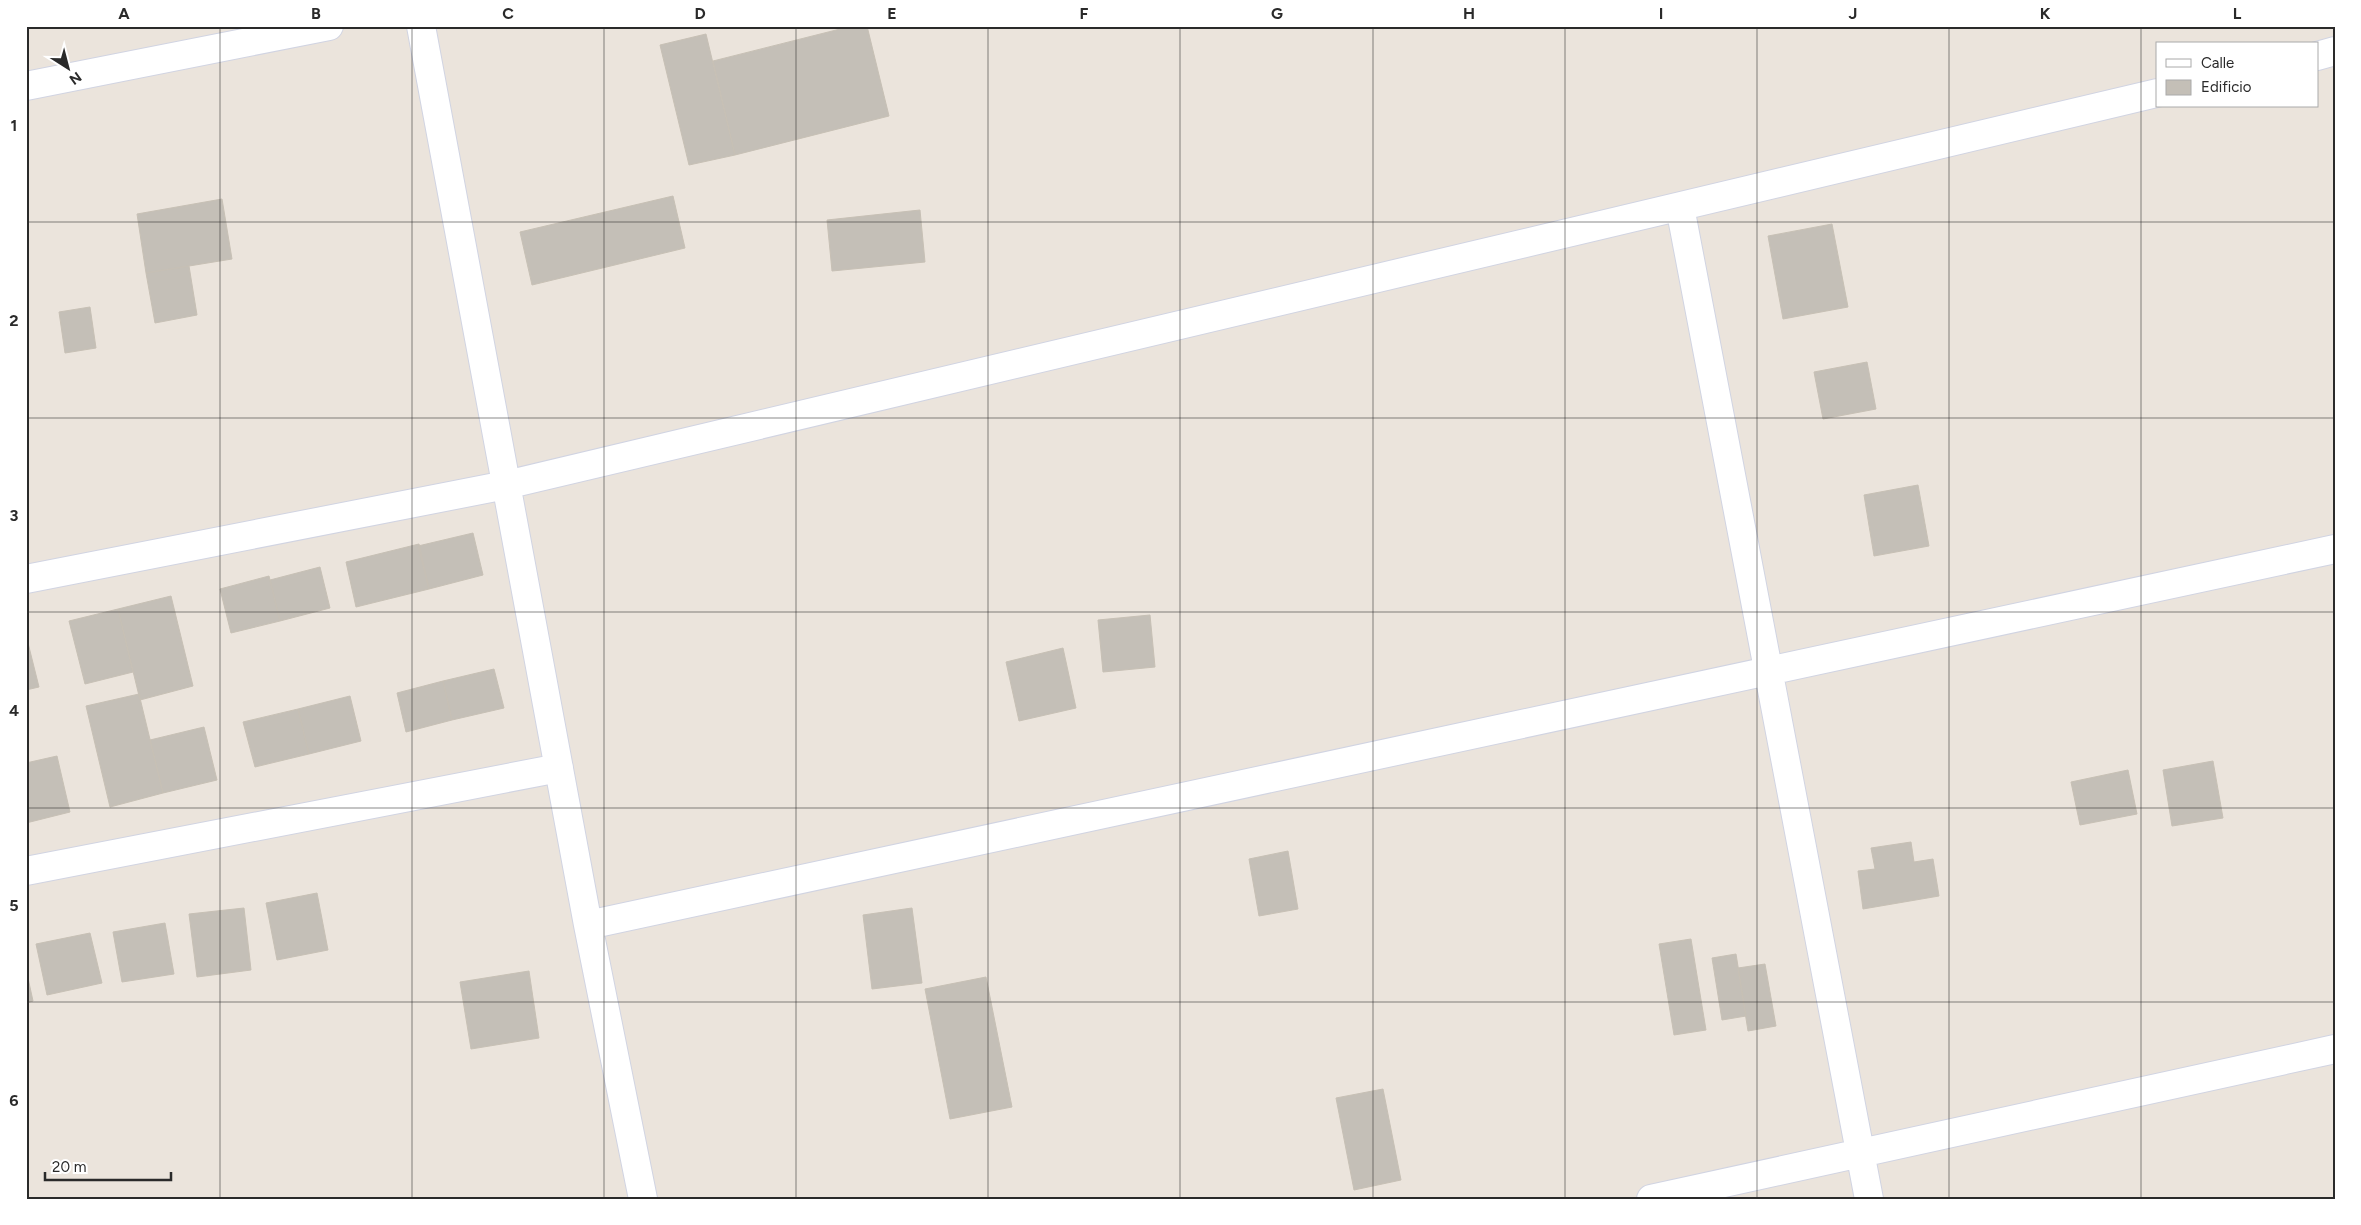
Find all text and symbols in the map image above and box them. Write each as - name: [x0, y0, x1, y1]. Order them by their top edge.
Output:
- text: A: [118, 4, 130, 23]
- text: B: [311, 4, 321, 23]
- text: C: [502, 4, 514, 23]
- text: D: [694, 4, 706, 23]
- text: E: [887, 4, 897, 23]
- text: F: [1080, 4, 1089, 23]
- text: G: [1271, 4, 1283, 23]
- text: H: [1463, 4, 1475, 23]
- text: I: [1659, 4, 1663, 23]
- text: J: [1849, 4, 1857, 23]
- text: K: [2040, 4, 2051, 23]
- text: L: [2233, 4, 2242, 23]
- north arrow: [42, 42, 92, 92]
- legend: [2156, 42, 2318, 108]
- text: Calle: [2201, 54, 2234, 72]
- text: N: [66, 68, 85, 88]
- text: Edificio: [2201, 78, 2252, 96]
- text: 1: [11, 116, 17, 135]
- text: 2: [9, 311, 19, 330]
- text: 3: [10, 506, 19, 525]
- text: 4: [9, 701, 19, 720]
- text: 5: [9, 896, 19, 915]
- text: 6: [9, 1091, 19, 1110]
- scale bar: [45, 1150, 171, 1182]
- text: 20 m: [52, 1158, 86, 1176]

